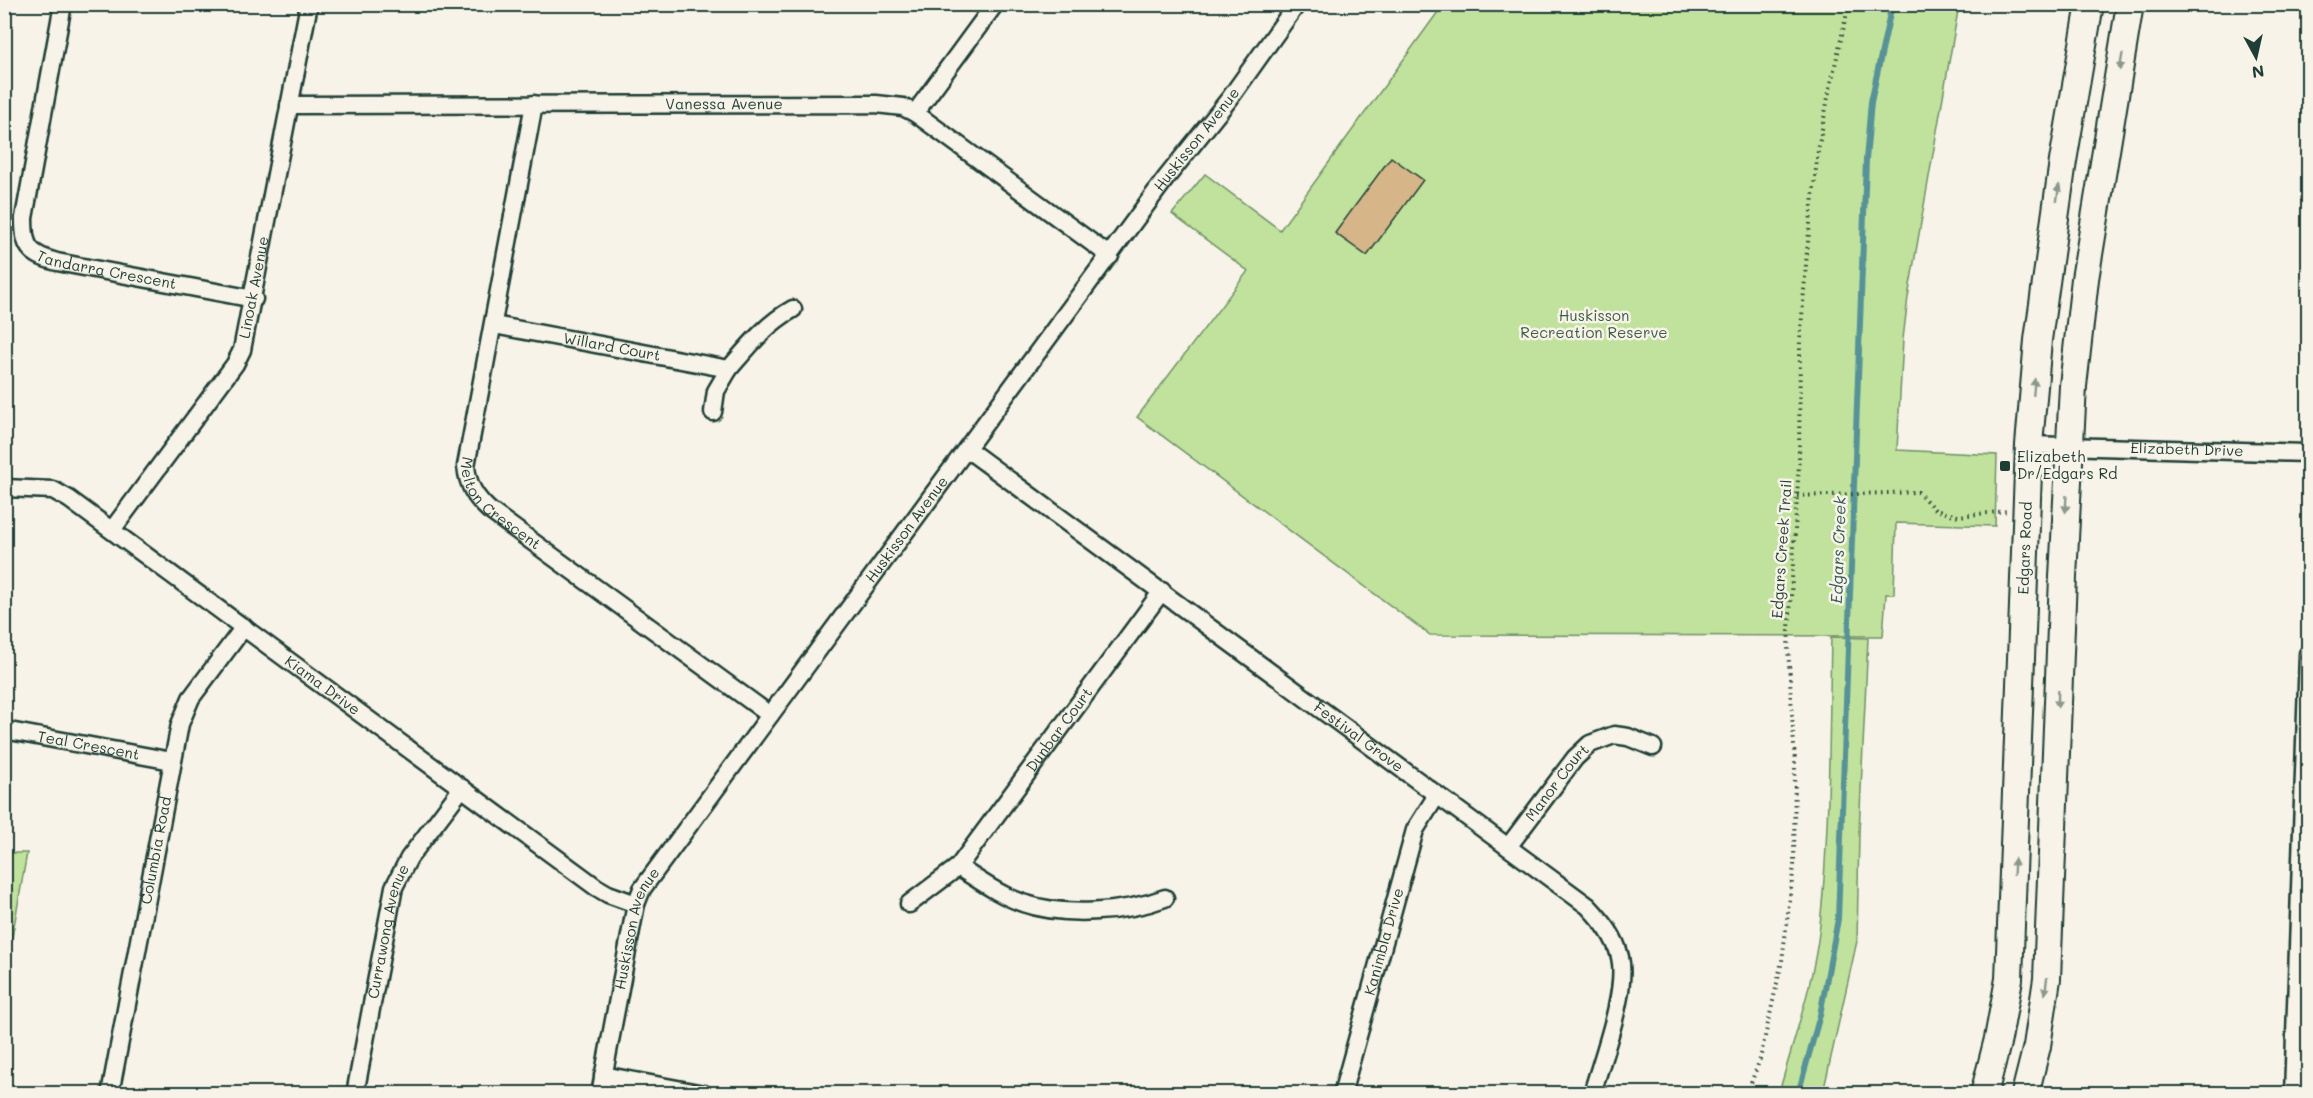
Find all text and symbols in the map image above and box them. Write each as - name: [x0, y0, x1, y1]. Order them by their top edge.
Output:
- north arrow: [2226, 27, 2286, 87]
- one-way arrow: [2116, 53, 2125, 72]
- text: N: [2251, 61, 2266, 84]
- street label: Huskisson Avenue: [1149, 83, 1243, 195]
- street label: Vanessa Avenue: [665, 93, 783, 113]
- one-way arrow: [2054, 184, 2063, 203]
- street label: Linoak Avenue: [233, 234, 273, 340]
- street label: Tandarra Crescent: [34, 245, 178, 293]
- park label: Huskisson Recreation Reserve: [1520, 305, 1668, 342]
- street label: Willard Court: [562, 327, 662, 365]
- one-way arrow: [2029, 377, 2039, 396]
- street label: Elizabeth Drive: [2130, 437, 2244, 460]
- place label: Elizabeth Dr/Edgars Rd: [2017, 446, 2118, 483]
- street label: Melton Crescent: [457, 455, 545, 554]
- marker: Elizabeth Dr/Edgars Rd: [1998, 459, 2012, 473]
- street label: Huskisson Avenue: [860, 472, 952, 586]
- street label: Edgars Creek Trail: [1766, 479, 1796, 619]
- one-way arrow: [2062, 495, 2071, 514]
- water label: Edgars Creek: [1825, 496, 1850, 604]
- street label: Edgars Road: [2012, 501, 2036, 595]
- street label: Kiama Drive: [281, 650, 365, 719]
- street label: Dunbar Court: [1021, 683, 1096, 775]
- one-way arrow: [2054, 689, 2063, 708]
- street label: Festival Grove: [1310, 697, 1408, 776]
- street label: Teal Crescent: [36, 725, 141, 764]
- street label: Manor Court: [1520, 739, 1593, 825]
- street label: Columbia Road: [135, 795, 175, 906]
- one-way arrow: [2010, 858, 2019, 877]
- street label: Currawong Avenue: [362, 860, 413, 1000]
- street label: Huskisson Avenue: [609, 863, 664, 991]
- street label: Kanimbla Drive: [1359, 886, 1408, 997]
- one-way arrow: [2041, 976, 2051, 995]

